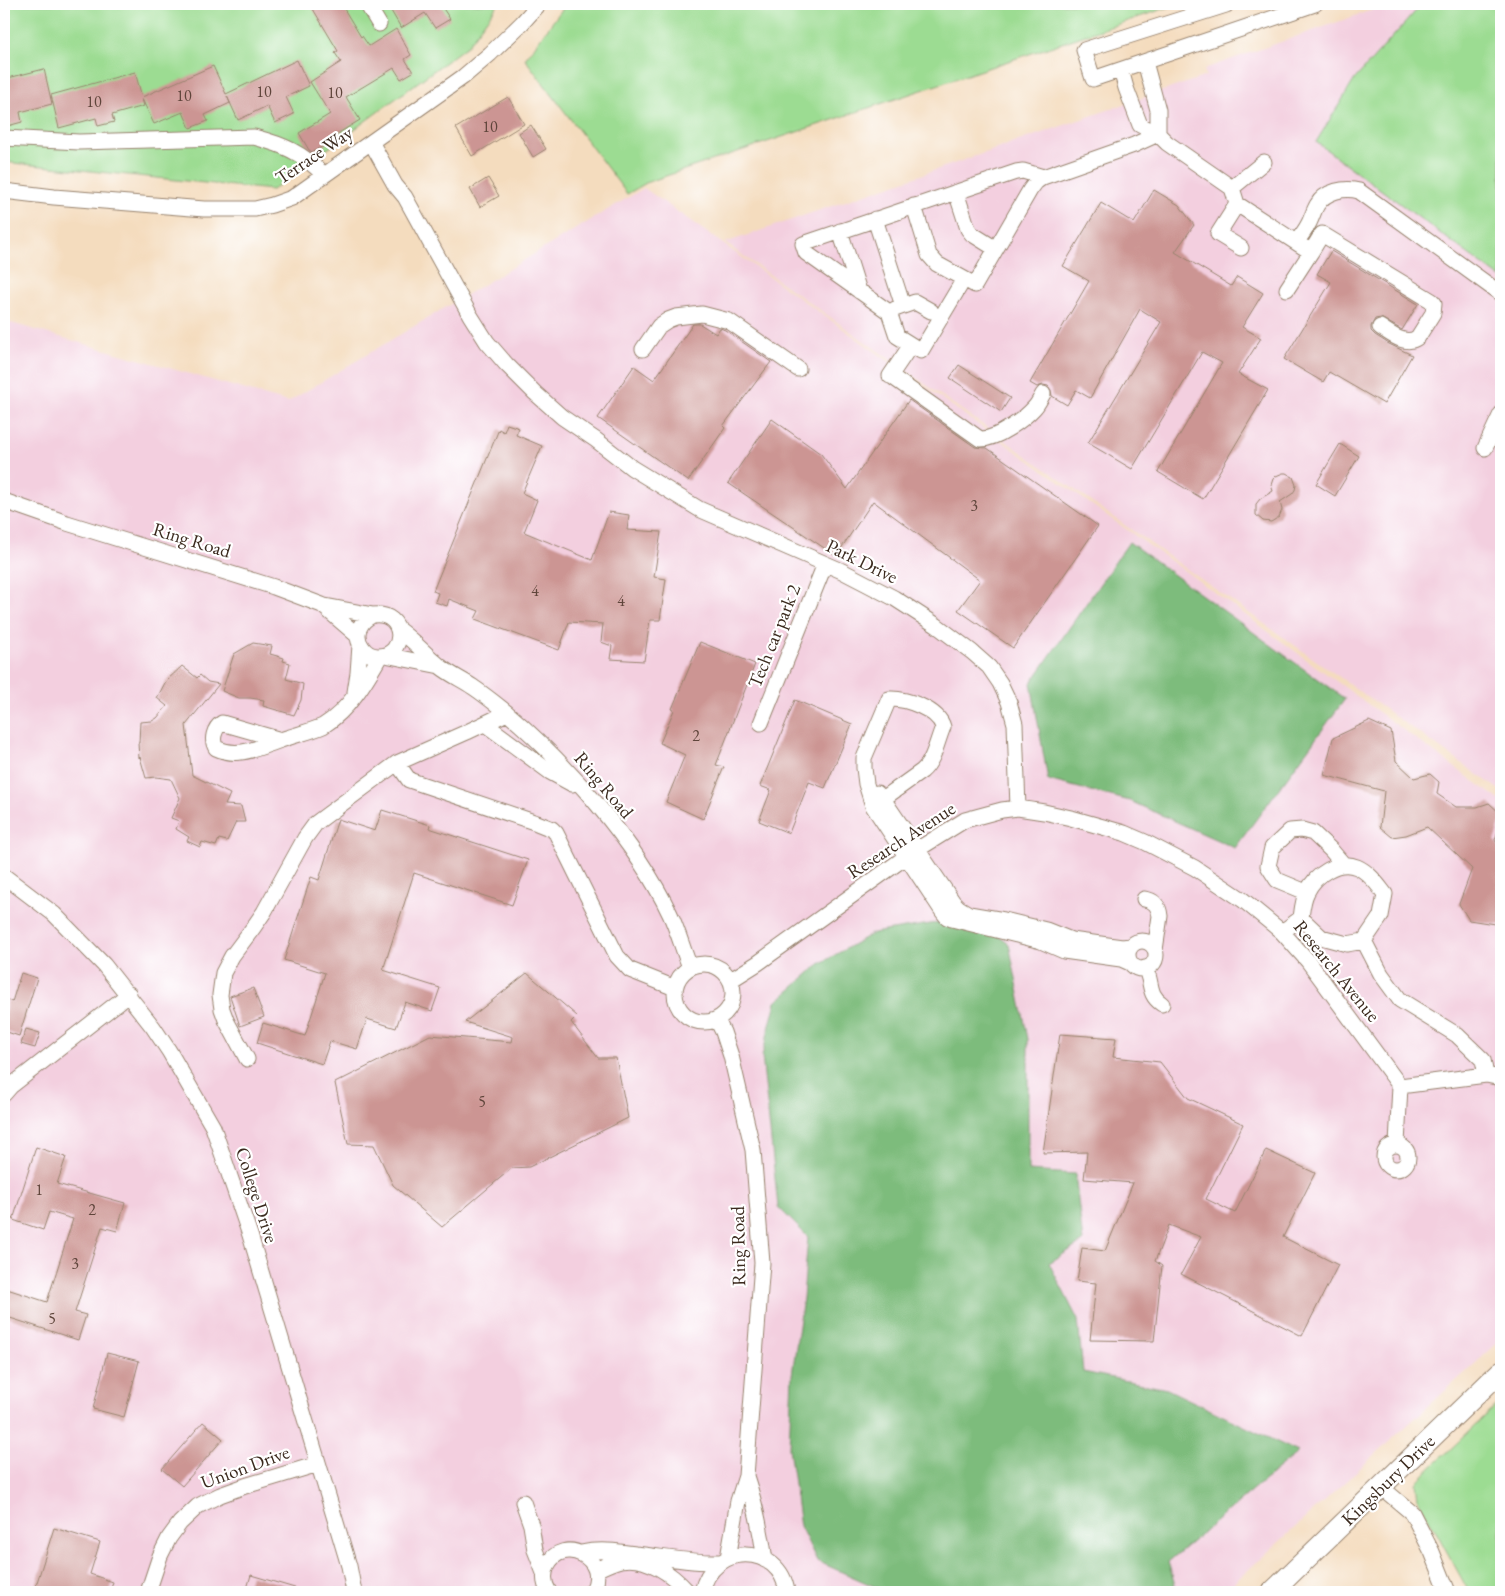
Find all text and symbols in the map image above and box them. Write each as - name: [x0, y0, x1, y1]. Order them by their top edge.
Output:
- house number: 10: [256, 81, 272, 102]
- house number: 10: [327, 82, 343, 103]
- house number: 10: [176, 85, 192, 106]
- house number: 10: [86, 91, 102, 112]
- house number: 10: [482, 116, 498, 137]
- street label: Terrace Way: [270, 120, 358, 190]
- house number: 3: [970, 495, 978, 516]
- street label: Ring Road: [150, 516, 234, 564]
- street label: Park Drive: [822, 533, 902, 589]
- house number: 4: [531, 580, 539, 601]
- street label: Tech car park 2: [742, 580, 806, 692]
- house number: 4: [617, 590, 625, 611]
- house number: 2: [692, 725, 700, 746]
- street label: Ring Road: [569, 746, 640, 824]
- street label: Research Avenue: [842, 796, 960, 884]
- street label: Research Avenue: [1288, 915, 1386, 1027]
- house number: 5: [478, 1091, 486, 1112]
- street label: College Drive: [230, 1144, 284, 1246]
- house number: 1: [35, 1179, 43, 1200]
- house number: 2: [88, 1199, 96, 1220]
- street label: Ring Road: [725, 1205, 751, 1286]
- house number: 3: [71, 1253, 79, 1274]
- house number: 5: [48, 1308, 56, 1329]
- street label: Kingsbury Drive: [1336, 1429, 1440, 1531]
- street label: Union Drive: [197, 1439, 293, 1495]

